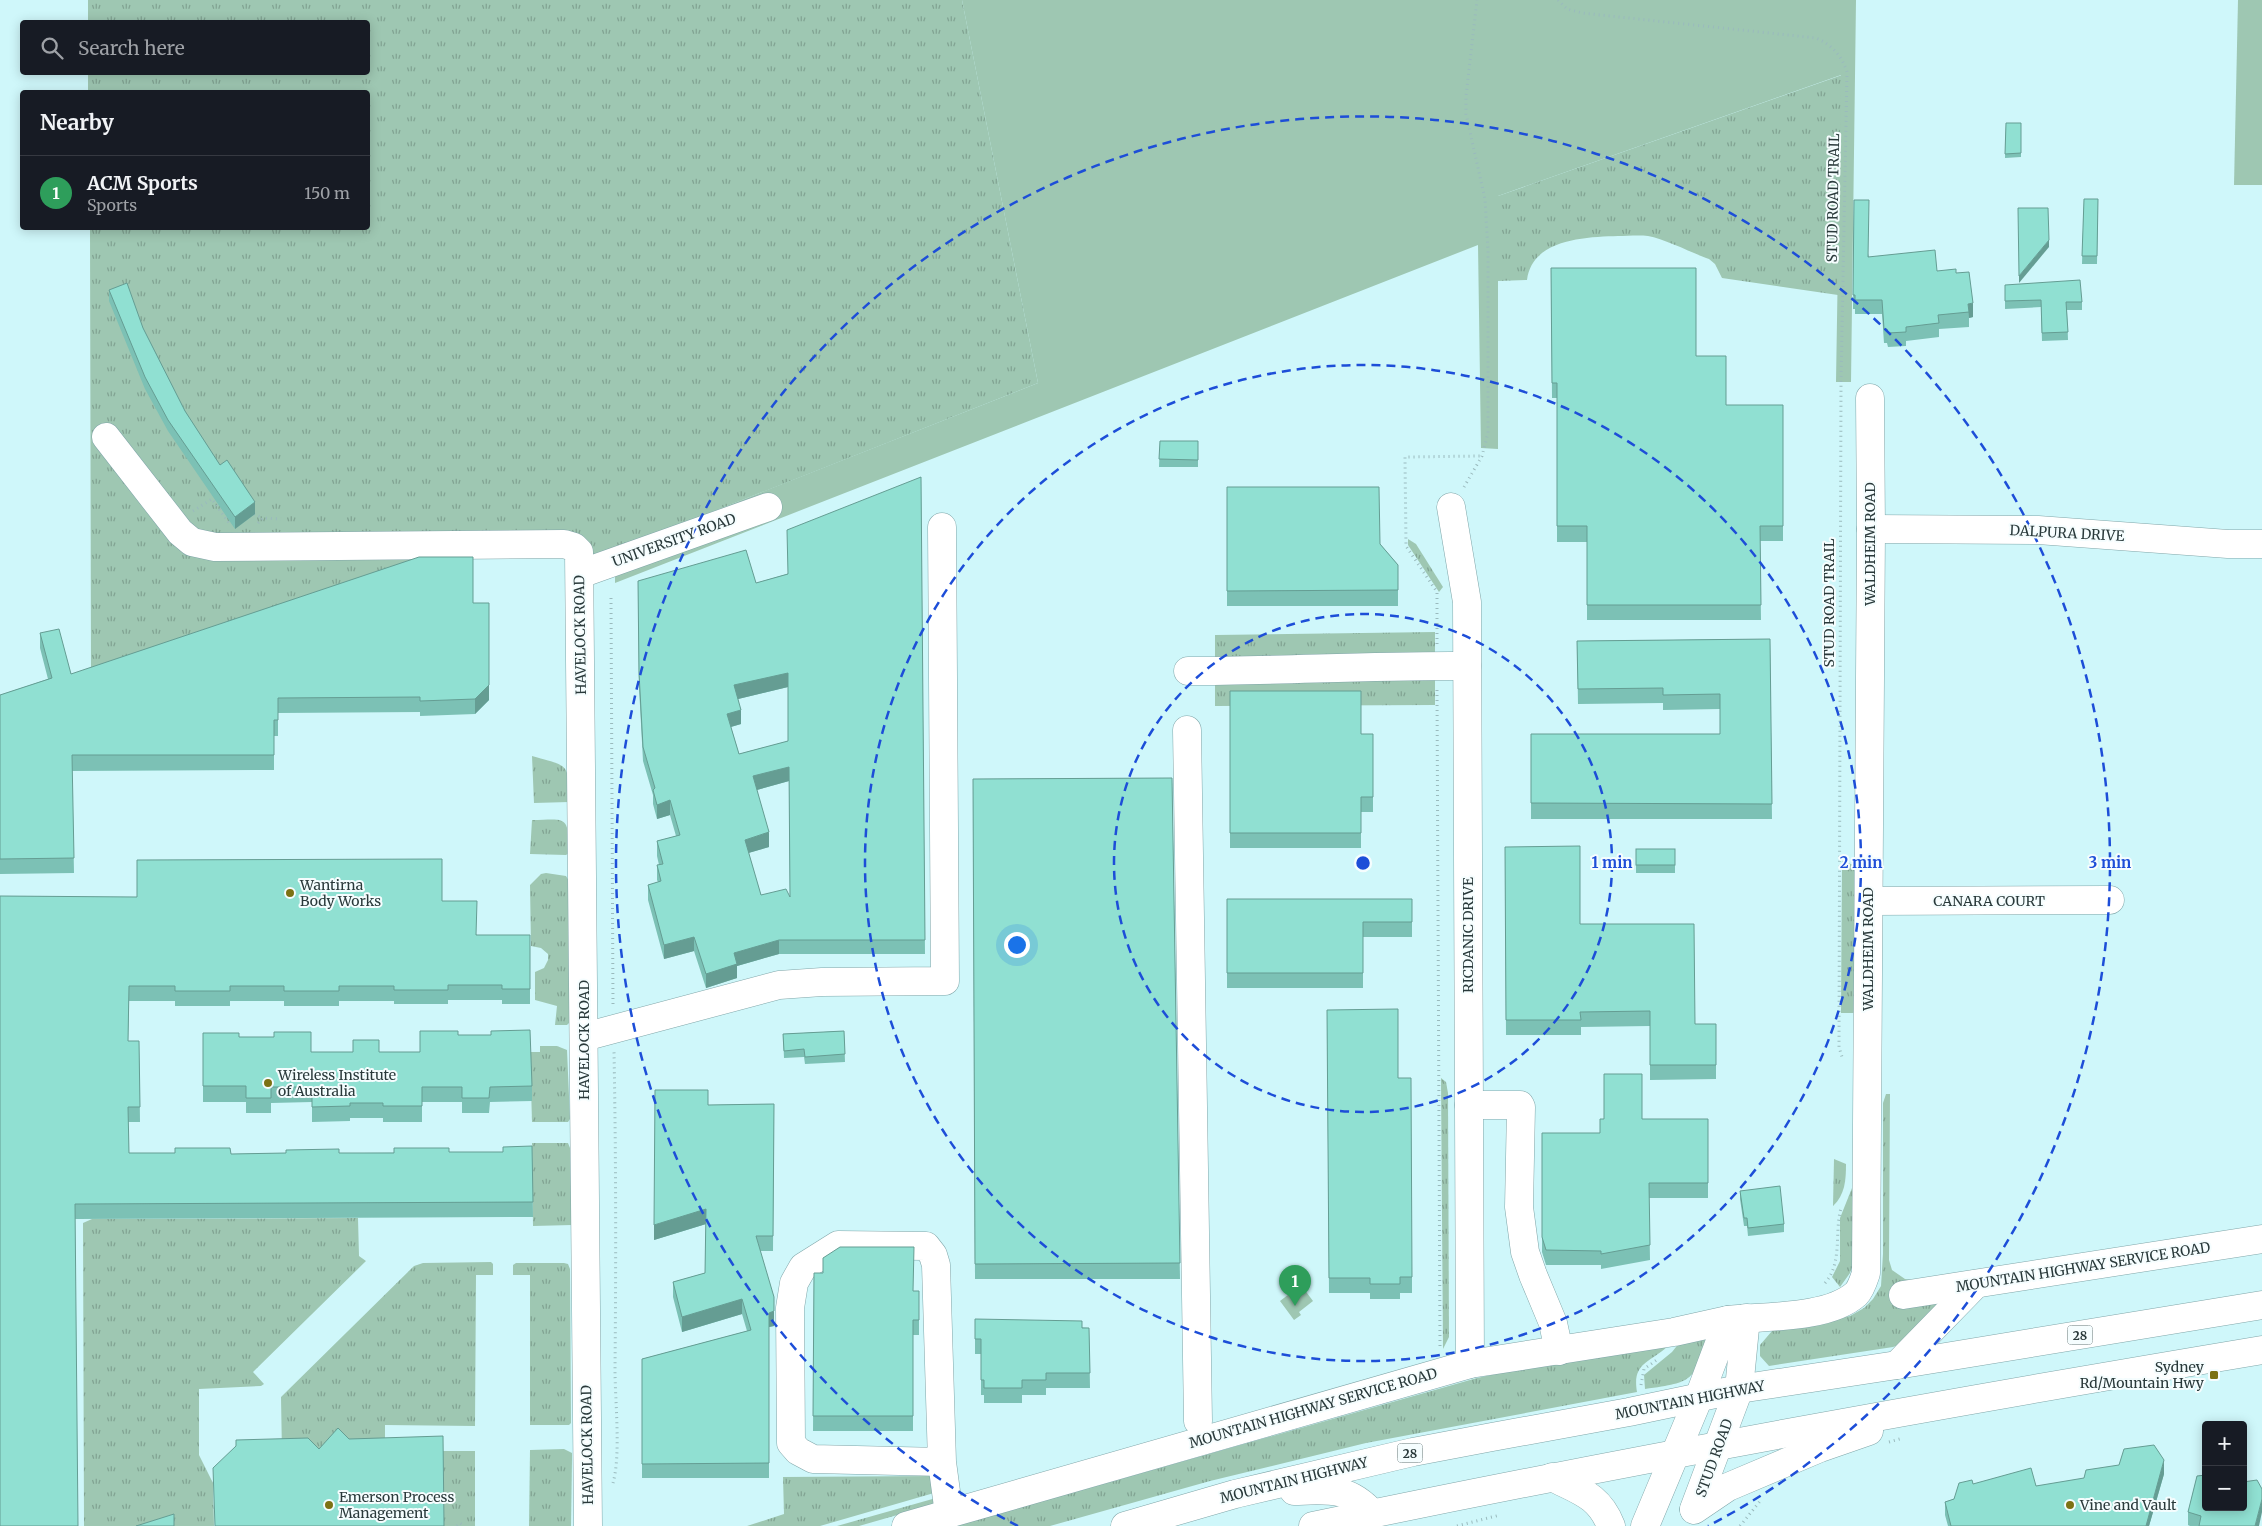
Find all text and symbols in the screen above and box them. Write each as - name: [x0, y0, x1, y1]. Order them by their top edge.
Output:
- search box: [20, 20, 370, 75]
- icon: search: [38, 34, 66, 62]
- text: Search here: [78, 36, 185, 60]
- text: Nearby: [40, 109, 114, 136]
- street label: STUD ROAD TRAIL: [1823, 133, 1843, 263]
- text: ACM Sports: [87, 171, 198, 195]
- text: 1: [52, 183, 60, 203]
- text: 150 m: [304, 183, 350, 203]
- text: Sports: [87, 195, 137, 215]
- street label: WALDHEIM ROAD: [1861, 482, 1879, 607]
- street label: UNIVERSITY ROAD: [610, 509, 739, 571]
- street label: DALPURA DRIVE: [2009, 521, 2125, 545]
- street label: STUD ROAD TRAIL: [1820, 538, 1838, 668]
- street label: HAVELOCK ROAD: [570, 574, 590, 695]
- text: 1 min: [1592, 853, 1632, 872]
- text: 2 min: [1840, 853, 1882, 872]
- text: 3 min: [2089, 853, 2131, 872]
- centre of rings: [1354, 854, 1372, 872]
- place label: Wantirna Body Works: [299, 876, 381, 910]
- street label: RICDANIC DRIVE: [1459, 877, 1477, 993]
- marker: Wantirna Body Works: [284, 887, 296, 899]
- street label: WALDHEIM ROAD: [1859, 887, 1877, 1012]
- street label: CANARA COURT: [1933, 892, 2045, 910]
- your location: [1004, 932, 1030, 958]
- street label: HAVELOCK ROAD: [575, 980, 593, 1100]
- place label: Wireless Institute of Australia: [277, 1066, 396, 1100]
- marker: Wireless Institute of Australia: [262, 1077, 274, 1089]
- street label: MOUNTAIN HIGHWAY SERVICE ROAD: [1955, 1238, 2212, 1296]
- pin: 1: [1279, 1265, 1311, 1306]
- road number: 28: [2068, 1326, 2092, 1344]
- place label: Sydney Rd/Mountain Hwy: [2080, 1358, 2205, 1392]
- street label: MOUNTAIN HIGHWAY SERVICE ROAD: [1187, 1364, 1440, 1452]
- marker: Sydney Rd/Mountain Hwy: [2208, 1369, 2220, 1381]
- street label: MOUNTAIN HIGHWAY: [1614, 1376, 1767, 1423]
- street label: HAVELOCK ROAD: [577, 1384, 597, 1505]
- street label: STUD ROAD: [1692, 1416, 1737, 1500]
- map controls: [2202, 1421, 2247, 1511]
- button: +: [2202, 1421, 2247, 1466]
- road number: 28: [1398, 1444, 1422, 1462]
- street label: MOUNTAIN HIGHWAY: [1218, 1453, 1371, 1507]
- button: −: [2202, 1466, 2247, 1511]
- place label: Emerson Process Management: [339, 1488, 454, 1522]
- place label: Vine and Vault: [2079, 1496, 2177, 1514]
- marker: Emerson Process Management: [323, 1499, 335, 1511]
- marker: Vine and Vault: [2064, 1499, 2076, 1511]

